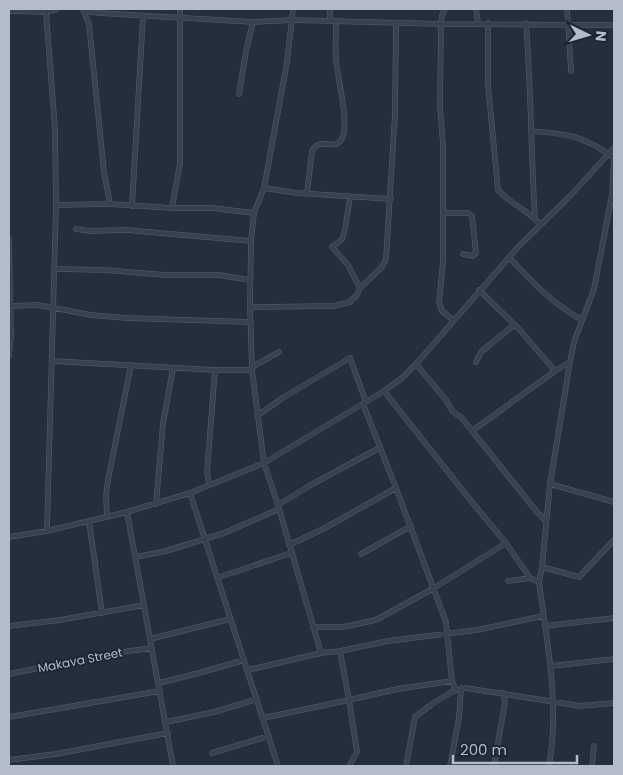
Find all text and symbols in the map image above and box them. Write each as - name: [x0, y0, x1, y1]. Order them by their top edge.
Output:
- north arrow: [563, 10, 613, 60]
- text: N: [591, 30, 611, 42]
- street label: Makava Street: [36, 643, 124, 677]
- scale bar: [453, 732, 577, 764]
- text: 200 m: [460, 739, 507, 760]

